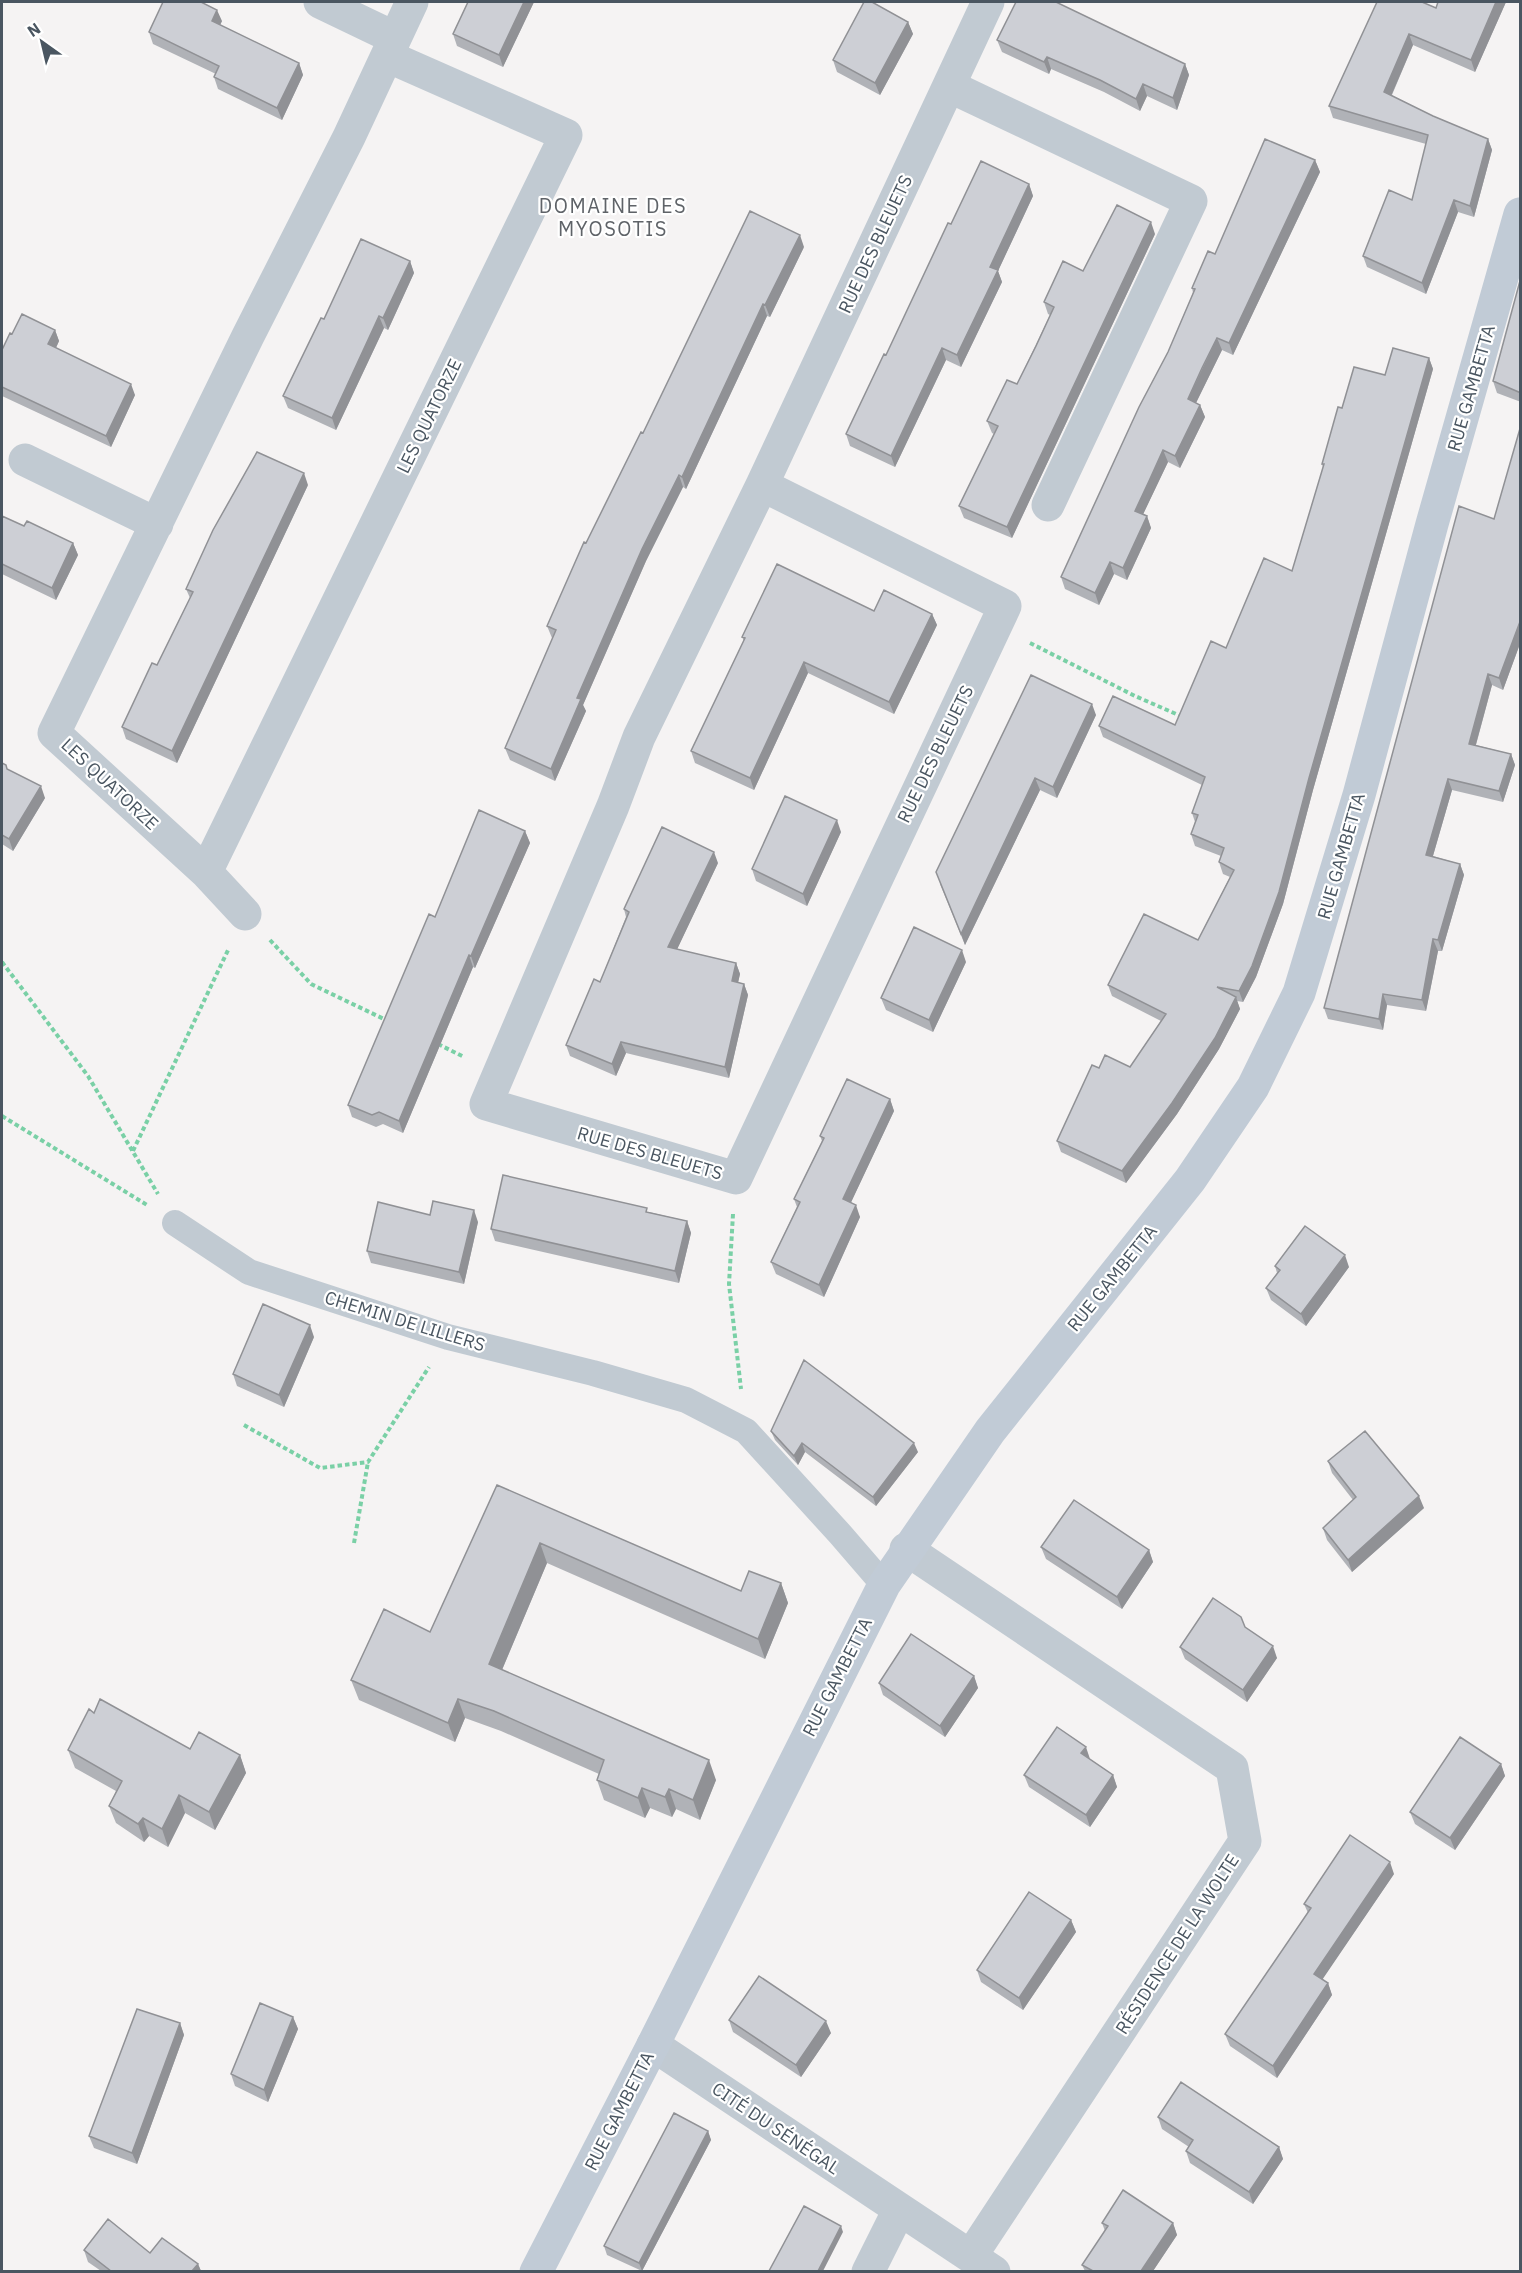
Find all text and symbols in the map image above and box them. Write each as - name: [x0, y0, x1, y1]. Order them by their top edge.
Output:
- north arrow: [12, 12, 72, 72]
- text: N: [23, 18, 44, 41]
- street label: RUE DES BLEUETS: [833, 171, 917, 317]
- district label: DOMAINE DES MYOSOTIS: [539, 192, 687, 242]
- street label: RUE GAMBETTA: [1442, 322, 1500, 454]
- street label: LES QUATORZE: [391, 355, 467, 477]
- street label: RUE DES BLEUETS: [892, 682, 978, 826]
- street label: LES QUATORZE: [57, 733, 163, 835]
- street label: RUE GAMBETTA: [1312, 790, 1370, 922]
- street label: RUE DES BLEUETS: [575, 1121, 725, 1185]
- street label: RUE GAMBETTA: [1062, 1220, 1162, 1336]
- street label: CHEMIN DE LILLERS: [322, 1286, 488, 1356]
- street label: RUE GAMBETTA: [797, 1613, 877, 1740]
- street label: RÉSIDENCE DE LA WOLTE: [1110, 1850, 1244, 2038]
- street label: RUE GAMBETTA: [579, 2047, 659, 2174]
- street label: CITÉ DU SÉNÉGAL: [708, 2077, 844, 2179]

